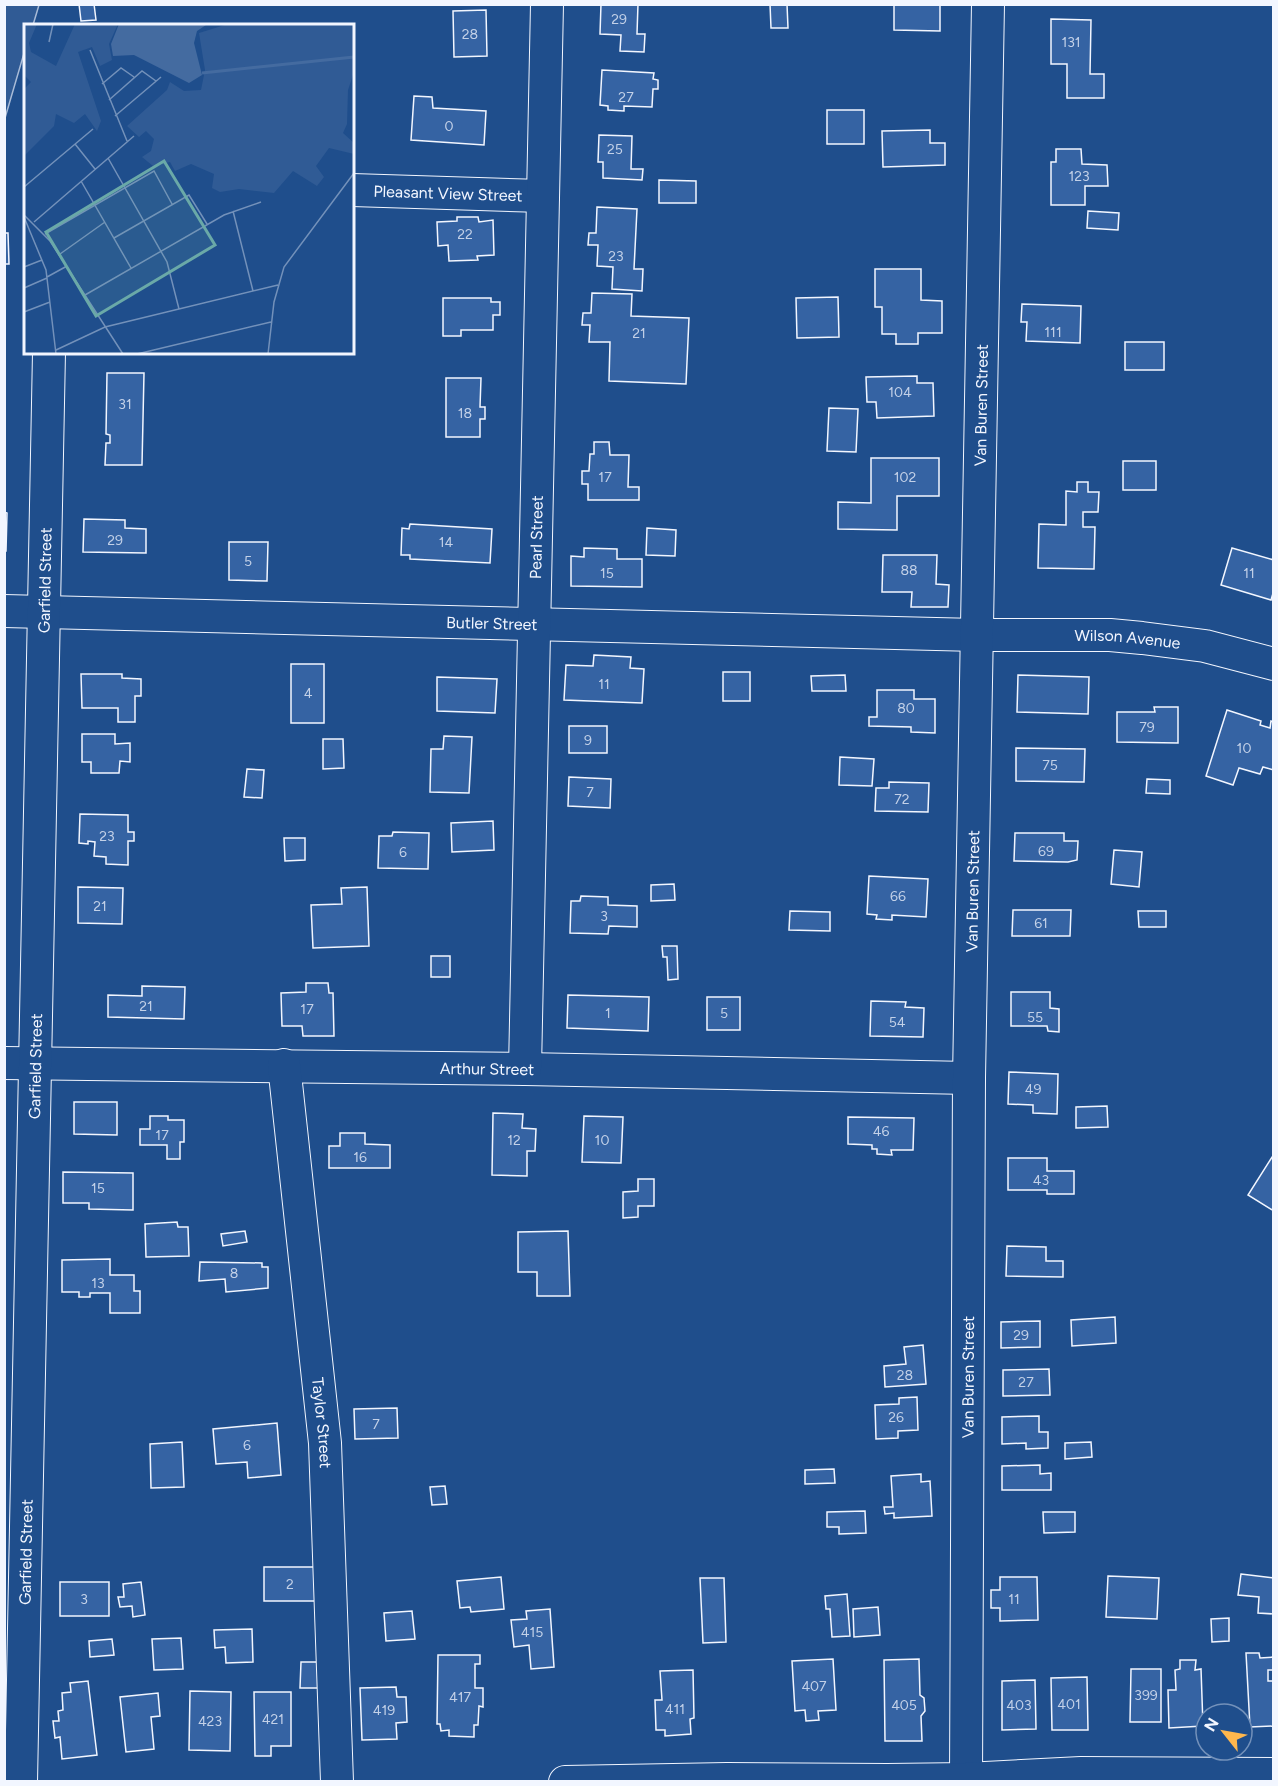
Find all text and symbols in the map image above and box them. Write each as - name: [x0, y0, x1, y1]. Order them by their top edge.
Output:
- house number: 29: [611, 11, 627, 28]
- inset map: [24, 24, 354, 354]
- house number: 28: [462, 26, 478, 43]
- house number: 131: [1061, 34, 1081, 51]
- house number: 27: [618, 89, 634, 106]
- house number: 0: [445, 118, 454, 135]
- house number: 25: [607, 141, 623, 158]
- house number: 123: [1068, 168, 1090, 185]
- street label: Pleasant View Street: [373, 182, 523, 205]
- house number: 22: [457, 226, 473, 243]
- house number: 23: [608, 248, 624, 265]
- house number: 111: [1044, 324, 1062, 341]
- house number: 21: [632, 325, 646, 342]
- street label: Van Buren Street: [971, 344, 992, 466]
- house number: 104: [888, 384, 912, 401]
- house number: 31: [118, 396, 132, 413]
- house number: 18: [458, 405, 472, 422]
- house number: 17: [598, 469, 612, 486]
- house number: 102: [894, 469, 916, 486]
- street label: Pearl Street: [526, 495, 547, 579]
- street label: Garfield Street: [34, 527, 56, 633]
- house number: 29: [107, 532, 123, 549]
- house number: 14: [439, 534, 454, 551]
- house number: 5: [244, 553, 252, 570]
- house number: 88: [900, 562, 918, 579]
- house number: 15: [600, 565, 614, 582]
- house number: 11: [1243, 565, 1255, 582]
- street label: Butler Street: [446, 613, 538, 634]
- street label: Wilson Avenue: [1074, 626, 1182, 653]
- house number: 11: [598, 676, 610, 693]
- house number: 4: [304, 685, 313, 702]
- house number: 80: [897, 700, 915, 717]
- house number: 79: [1139, 719, 1155, 736]
- house number: 9: [584, 732, 592, 749]
- house number: 10: [1237, 740, 1251, 757]
- house number: 75: [1042, 757, 1058, 774]
- house number: 7: [586, 784, 594, 801]
- house number: 72: [894, 791, 910, 808]
- house number: 23: [99, 828, 115, 845]
- street label: Van Buren Street: [962, 830, 983, 952]
- house number: 69: [1038, 843, 1054, 860]
- house number: 6: [399, 844, 407, 861]
- house number: 66: [890, 888, 906, 905]
- house number: 21: [93, 898, 107, 915]
- house number: 3: [600, 908, 608, 925]
- house number: 61: [1034, 915, 1048, 932]
- house number: 21: [139, 998, 153, 1015]
- house number: 17: [300, 1001, 314, 1018]
- house number: 1: [605, 1005, 611, 1022]
- house number: 5: [720, 1005, 728, 1022]
- house number: 55: [1027, 1009, 1043, 1026]
- street label: Garfield Street: [25, 1013, 46, 1119]
- house number: 54: [889, 1014, 906, 1031]
- street label: Arthur Street: [440, 1059, 534, 1079]
- house number: 49: [1025, 1081, 1041, 1098]
- house number: 46: [873, 1123, 889, 1140]
- house number: 17: [155, 1127, 169, 1144]
- house number: 12: [507, 1132, 521, 1149]
- house number: 10: [595, 1132, 609, 1149]
- house number: 16: [353, 1149, 367, 1166]
- house number: 43: [1033, 1172, 1049, 1189]
- house number: 15: [91, 1180, 105, 1197]
- house number: 8: [230, 1265, 238, 1282]
- house number: 13: [91, 1275, 105, 1292]
- street label: Van Buren Street: [958, 1316, 978, 1438]
- house number: 29: [1013, 1327, 1029, 1344]
- house number: 28: [897, 1367, 913, 1384]
- house number: 27: [1018, 1374, 1034, 1391]
- street label: Taylor Street: [308, 1377, 335, 1469]
- house number: 26: [888, 1409, 904, 1426]
- house number: 7: [372, 1416, 380, 1433]
- house number: 6: [243, 1437, 251, 1454]
- street label: Garfield Street: [15, 1499, 37, 1605]
- house number: 2: [286, 1576, 294, 1593]
- house number: 3: [80, 1591, 88, 1608]
- house number: 11: [1008, 1591, 1020, 1608]
- house number: 415: [521, 1624, 543, 1641]
- house number: 407: [801, 1678, 827, 1695]
- house number: 399: [1134, 1687, 1158, 1704]
- house number: 417: [449, 1689, 471, 1706]
- house number: 401: [1057, 1696, 1081, 1713]
- house number: 405: [891, 1697, 917, 1714]
- house number: 403: [1006, 1697, 1032, 1714]
- house number: 411: [665, 1701, 685, 1718]
- house number: 419: [373, 1702, 395, 1719]
- north arrow: [1194, 1702, 1254, 1762]
- house number: 421: [262, 1711, 284, 1728]
- house number: 423: [198, 1713, 222, 1730]
- text: N: [1200, 1714, 1223, 1735]

